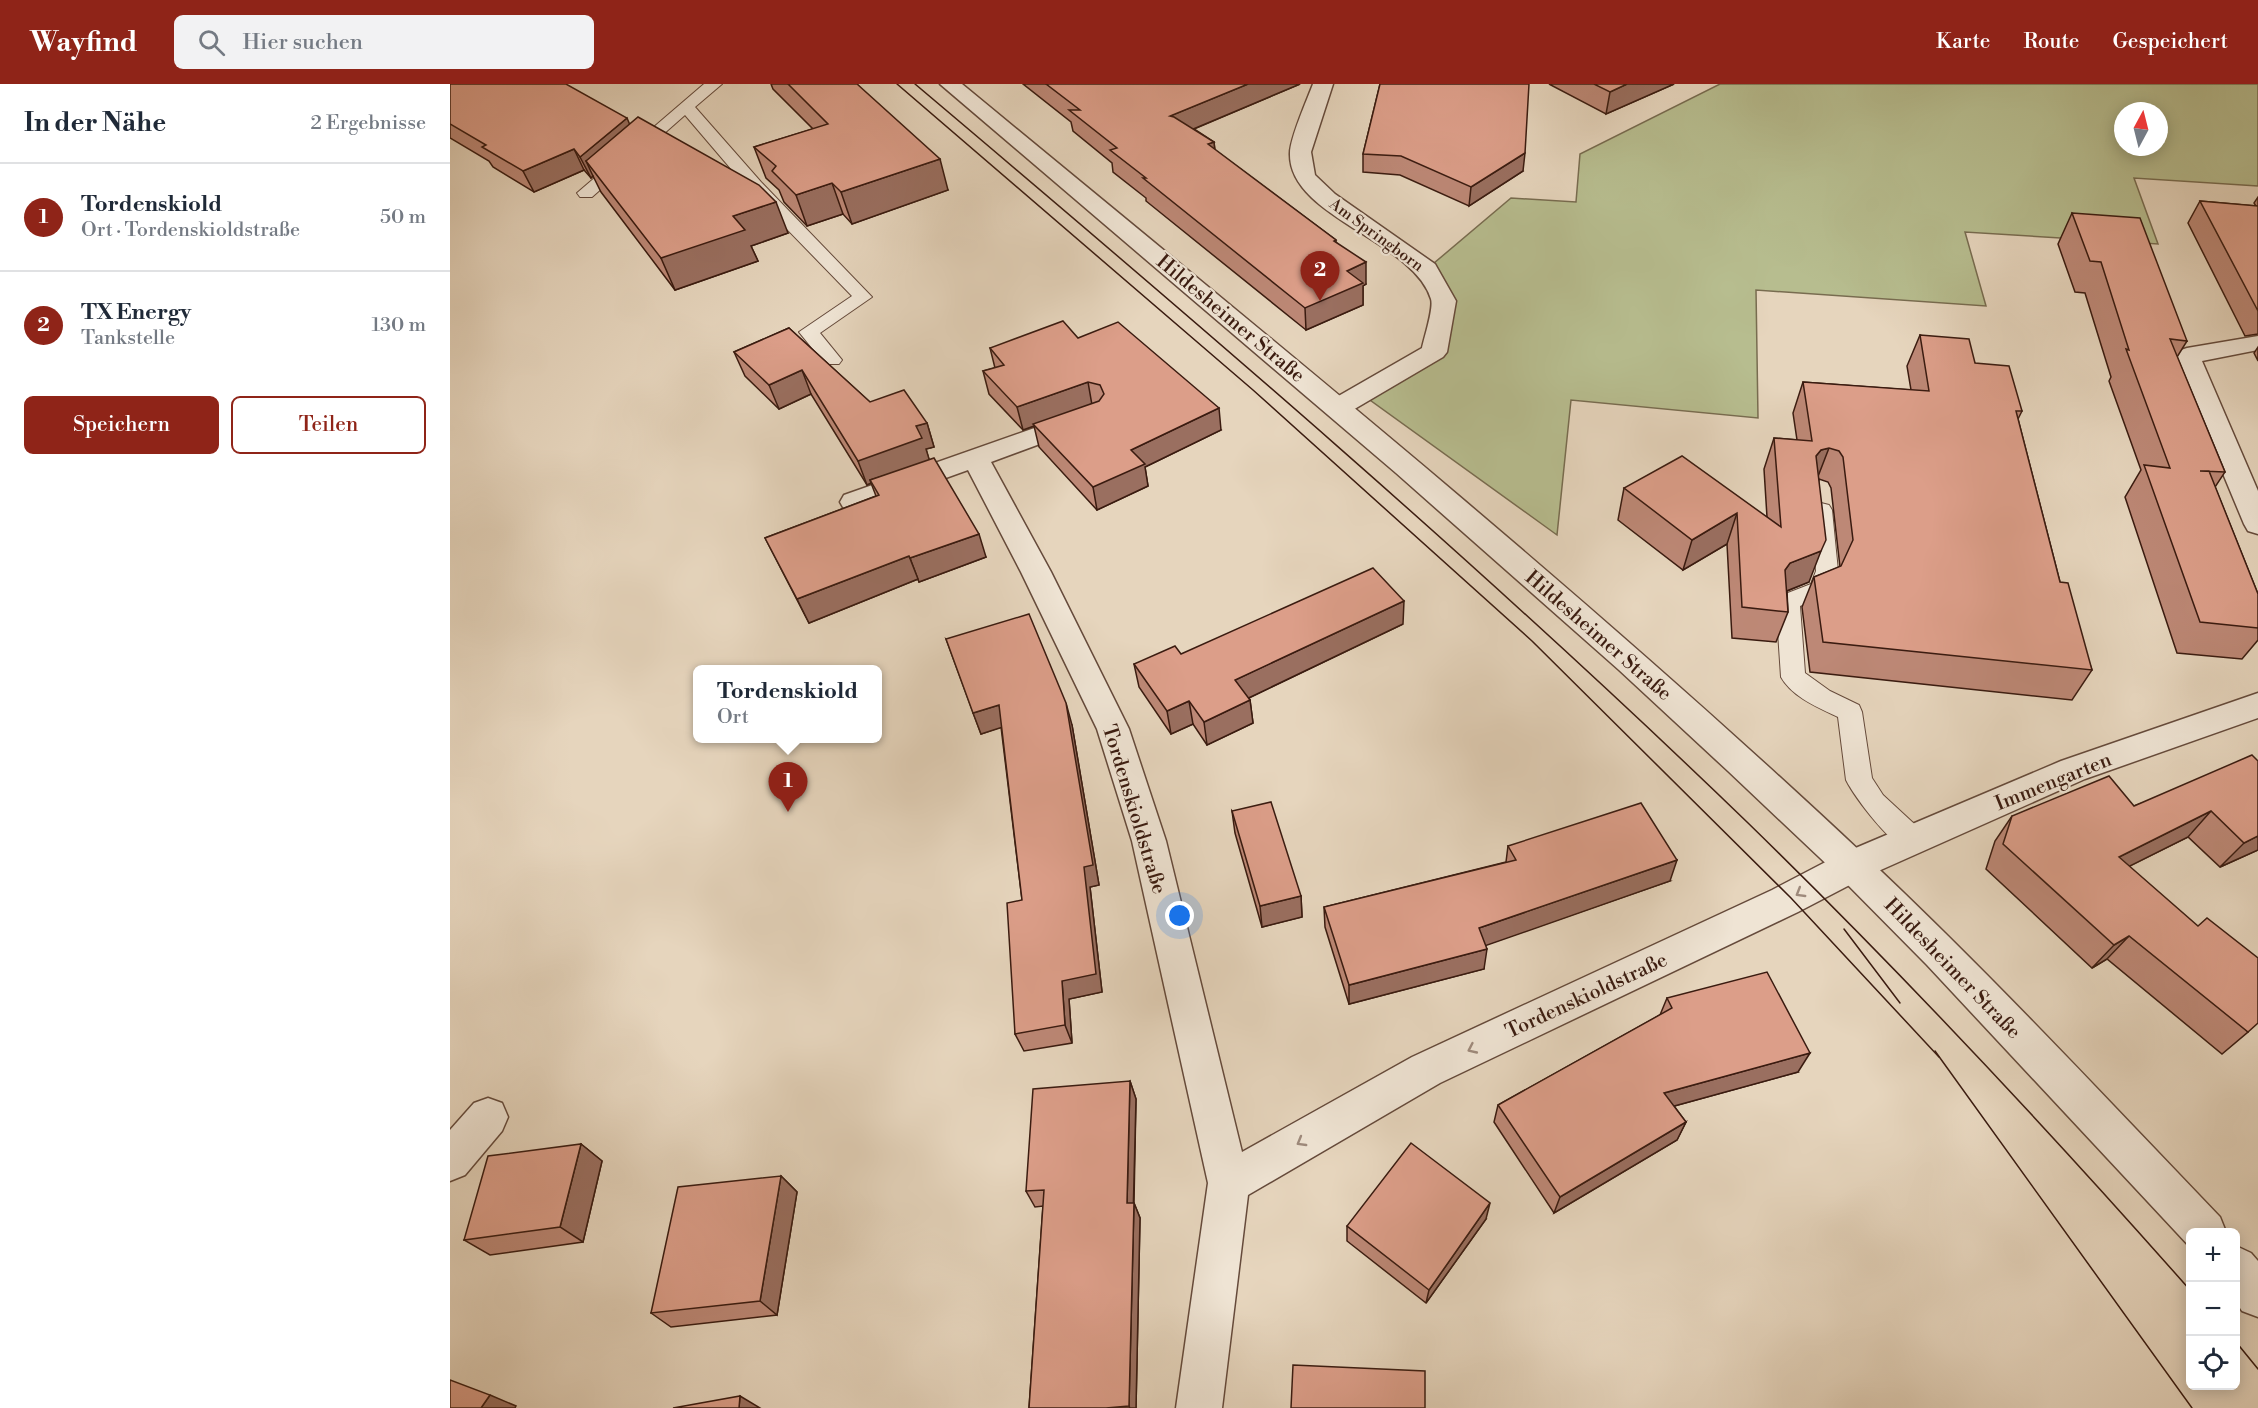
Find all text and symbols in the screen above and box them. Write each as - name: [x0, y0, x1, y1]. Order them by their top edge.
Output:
- search box: [174, 15, 594, 69]
- text: Wayfind: [30, 25, 138, 60]
- icon: search: [195, 26, 228, 59]
- text: Hier suchen: [243, 29, 363, 56]
- text: Karte: [1936, 29, 1990, 55]
- text: Route: [2023, 29, 2079, 55]
- text: Gespeichert: [2112, 29, 2228, 55]
- north arrow: [2114, 102, 2168, 156]
- text: In der Nähe: [24, 107, 166, 139]
- text: 2 Ergebnisse: [310, 111, 426, 136]
- text: Tordenskiold: [81, 191, 222, 218]
- street label: Am Springborn: [1324, 193, 1428, 276]
- text: 1: [39, 205, 48, 230]
- text: 50 m: [380, 205, 426, 230]
- text: Ort · Tordenskioldstraße: [81, 218, 300, 243]
- street label: Hildesheimer Straße: [1151, 250, 1309, 389]
- pin: 2: [1300, 252, 1340, 301]
- text: TX Energy: [81, 299, 191, 326]
- text: 2: [37, 313, 50, 338]
- text: 130 m: [371, 313, 426, 338]
- text: Tankstelle: [81, 326, 175, 351]
- button: Speichern: [24, 396, 219, 454]
- button: Teilen: [231, 396, 426, 454]
- street label: Hildesheimer Straße: [1520, 566, 1677, 707]
- popup: [693, 665, 882, 743]
- text: Tordenskiold: [717, 678, 858, 705]
- text: Ort: [717, 705, 749, 730]
- street label: Tordenskioldstraße: [1096, 722, 1171, 897]
- street label: Immengarten: [1992, 748, 2115, 817]
- pin: 1: [768, 762, 808, 812]
- one-way arrow: [1796, 885, 1806, 897]
- street label: Hildesheimer Straße: [1878, 893, 2026, 1045]
- your location: [1165, 901, 1194, 930]
- street label: Tordenskioldstraße: [1502, 948, 1672, 1045]
- one-way arrow: [1468, 1041, 1479, 1053]
- one-way arrow: [1297, 1135, 1307, 1146]
- map controls: [2186, 1228, 2240, 1390]
- button: +: [2186, 1228, 2240, 1282]
- button: −: [2186, 1282, 2240, 1336]
- button: locate: [2186, 1336, 2240, 1390]

